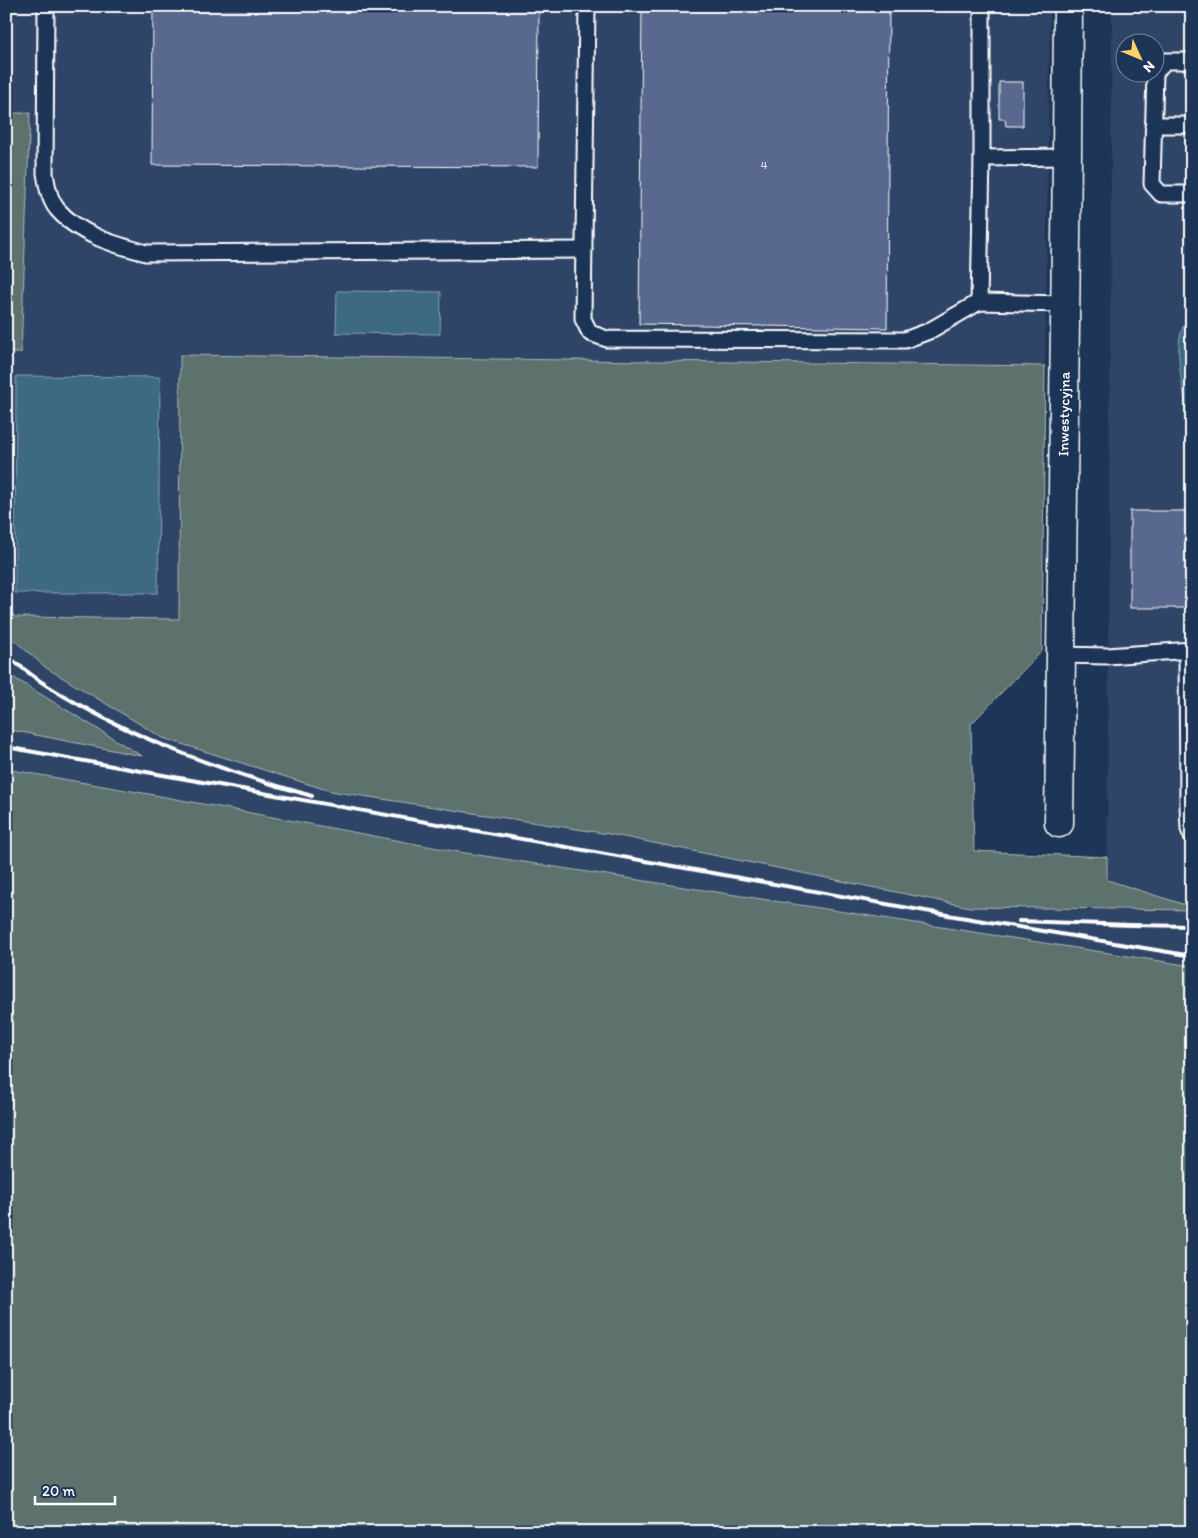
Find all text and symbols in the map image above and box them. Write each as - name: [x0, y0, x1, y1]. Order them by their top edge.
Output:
- north arrow: [1116, 32, 1166, 82]
- text: N: [1140, 57, 1158, 76]
- house number: 4: [760, 158, 768, 172]
- street label: Inwestycyjna: [1054, 371, 1074, 457]
- scale bar: [35, 1473, 115, 1505]
- text: 20 m: [42, 1482, 76, 1500]

